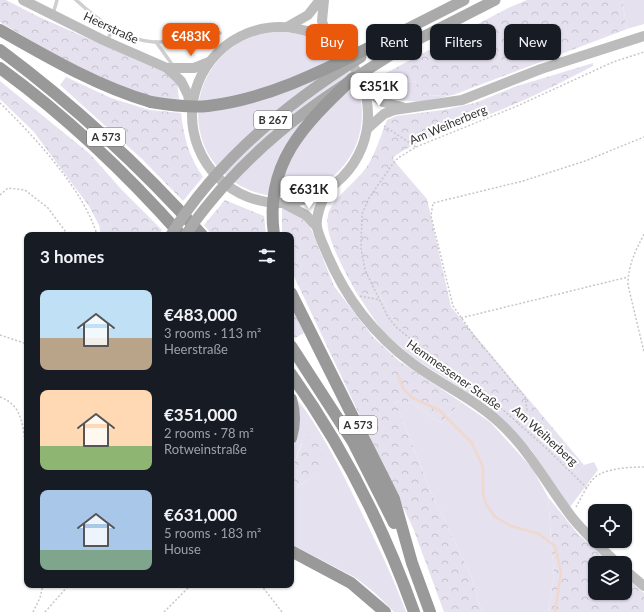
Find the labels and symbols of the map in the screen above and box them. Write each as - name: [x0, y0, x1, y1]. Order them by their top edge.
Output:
- street label: Heerstraße: [81, 8, 141, 47]
- pin: €483K: [163, 23, 219, 57]
- pin: €351K: [351, 73, 407, 107]
- street label: Am Weiherberg: [407, 101, 489, 148]
- road number: B 267: [254, 111, 292, 129]
- road number: A 573: [87, 128, 125, 146]
- pin: €631K: [281, 176, 337, 210]
- street label: Hemmessener Straße: [404, 336, 505, 413]
- street label: Am Weiherberg: [510, 402, 581, 469]
- road number: A 573: [339, 416, 377, 434]

